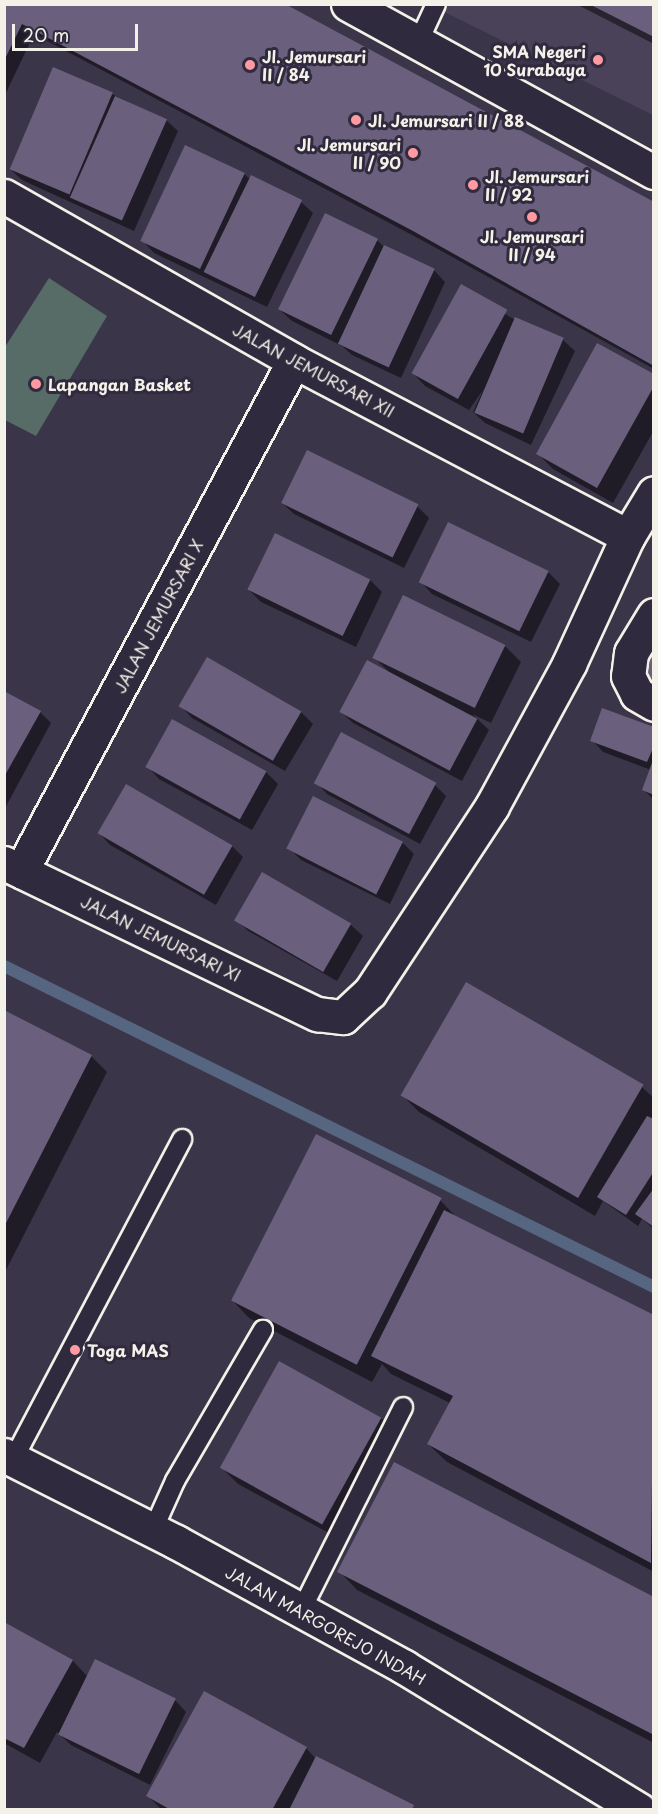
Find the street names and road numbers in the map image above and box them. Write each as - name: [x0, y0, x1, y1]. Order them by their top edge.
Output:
- street label: JALAN JEMURSARI XII: [229, 319, 399, 421]
- street label: JALAN JEMURSARI X: [109, 536, 207, 696]
- street label: JALAN JEMURSARI XI: [78, 891, 244, 985]
- street label: JALAN MARGOREJO INDAH: [222, 1562, 430, 1688]

